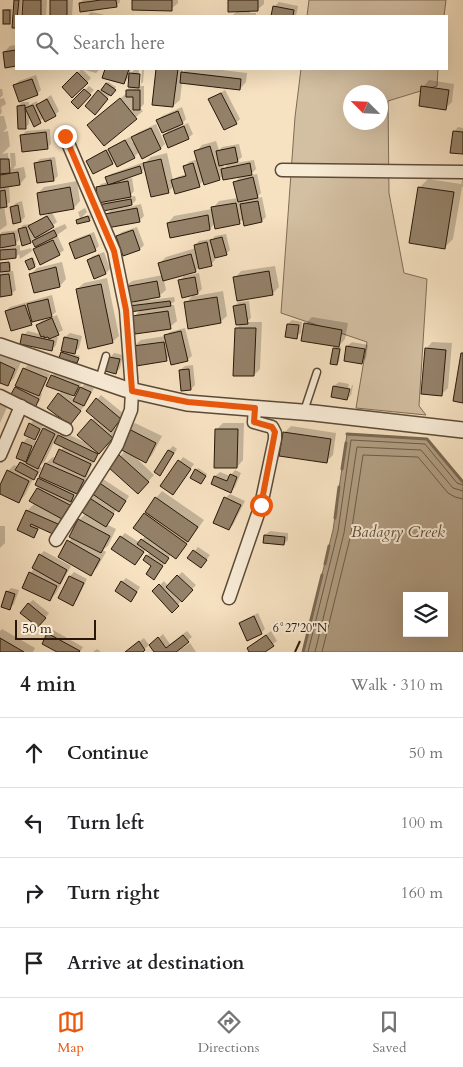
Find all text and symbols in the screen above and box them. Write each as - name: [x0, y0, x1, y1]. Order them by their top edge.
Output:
- search box: [15, 15, 448, 70]
- icon: search: [33, 29, 61, 57]
- text: Search here: [73, 30, 165, 56]
- north arrow: [343, 85, 388, 130]
- route end: [54, 125, 77, 148]
- route start: [250, 494, 273, 517]
- water label: Badagry Creek: [351, 521, 445, 543]
- map controls: [403, 592, 448, 637]
- button: layers: [403, 592, 448, 637]
- scale bar: [15, 617, 96, 640]
- text: 50 m: [22, 619, 52, 638]
- text: 6°27'20"N: [273, 620, 328, 636]
- text: 4 min: [20, 670, 76, 699]
- text: Walk · 310 m: [351, 674, 443, 696]
- icon: ahead: [20, 739, 48, 767]
- text: Continue: [67, 740, 149, 766]
- text: 50 m: [409, 742, 443, 764]
- icon: left: [20, 809, 48, 837]
- text: Turn left: [67, 810, 144, 836]
- text: 100 m: [401, 812, 443, 834]
- icon: right: [20, 879, 48, 907]
- text: Turn right: [67, 880, 159, 906]
- text: 160 m: [401, 882, 443, 904]
- icon: arrive: [20, 949, 48, 977]
- text: Arrive at destination: [67, 950, 244, 976]
- tab: Map: [57, 1008, 85, 1057]
- tab: Directions: [198, 1008, 259, 1057]
- tab: Saved: [372, 1008, 406, 1057]

